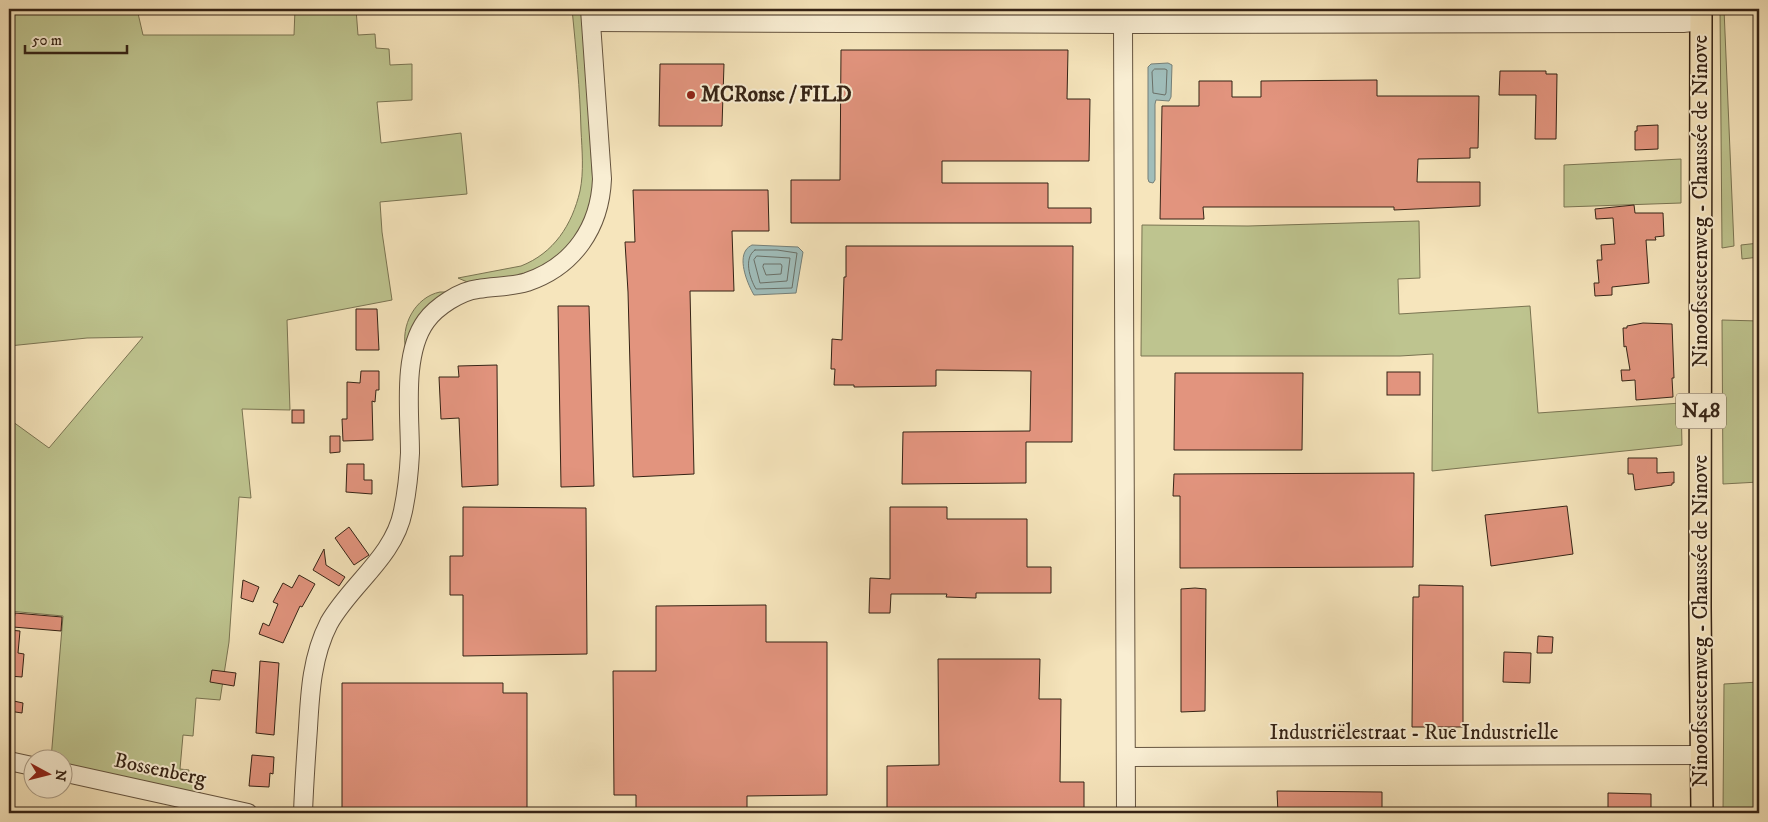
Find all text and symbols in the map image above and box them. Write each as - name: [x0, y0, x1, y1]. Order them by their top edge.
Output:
- scale bar: [25, 22, 128, 54]
- text: 50 m: [32, 31, 62, 50]
- street label: Ninoofsesteenweg - Chaussée de Ninove: [1688, 35, 1714, 367]
- place label: MCRonse / FILD: [701, 82, 852, 108]
- marker: MCRonse / FILD: [685, 89, 697, 101]
- road number: N48: [1676, 394, 1726, 428]
- street label: Ninoofsesteenweg - Chaussée de Ninove: [1688, 455, 1714, 787]
- street label: Industriëlestraat - Rue Industrielle: [1270, 720, 1559, 746]
- street label: Bossenberg: [111, 748, 209, 793]
- north arrow: [22, 750, 72, 800]
- text: N: [50, 769, 70, 783]

